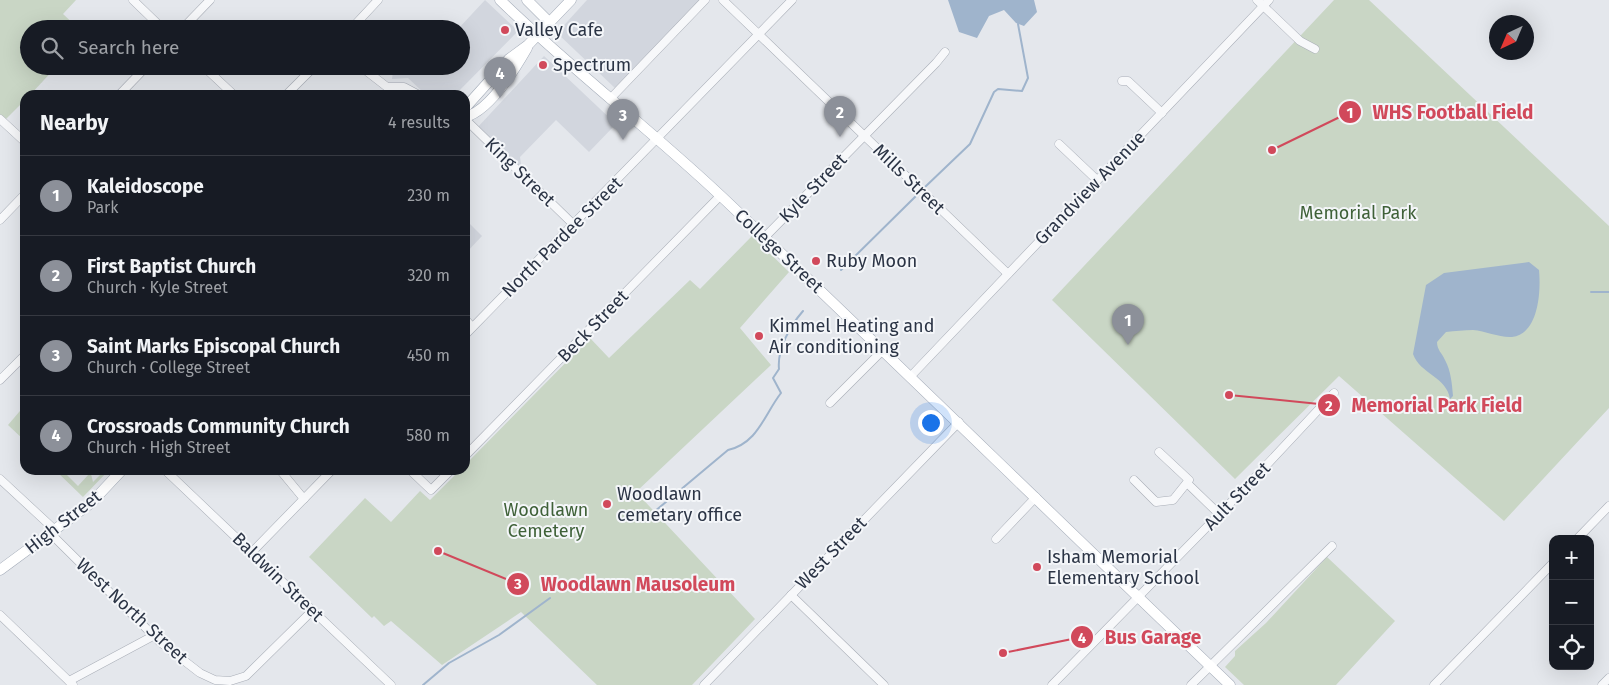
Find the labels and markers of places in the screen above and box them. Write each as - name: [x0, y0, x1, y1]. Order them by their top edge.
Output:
- place label: Valley Cafe: [515, 19, 603, 41]
- marker: Valley Cafe: [499, 24, 511, 36]
- place label: Spectrum: [553, 54, 631, 76]
- pin: 4: [484, 57, 516, 98]
- marker: Spectrum: [537, 59, 549, 71]
- callout: WHS Football Field: [1338, 95, 1544, 129]
- pin: 2: [824, 96, 856, 137]
- pin: 3: [607, 99, 639, 140]
- place label: Ruby Moon: [826, 250, 917, 272]
- marker: Ruby Moon: [810, 255, 822, 267]
- pin: 1: [1112, 304, 1144, 345]
- place label: Kimmel Heating and Air conditioning: [769, 315, 934, 358]
- marker: Kimmel Heating and Air conditioning: [753, 330, 765, 342]
- callout: Memorial Park Field: [1316, 388, 1532, 422]
- place label: Woodlawn cemetary office: [617, 483, 742, 526]
- marker: Woodlawn cemetary office: [601, 498, 613, 510]
- place label: Isham Memorial Elementary School: [1047, 546, 1199, 589]
- marker: Isham Memorial Elementary School: [1031, 561, 1043, 573]
- callout: Woodlawn Mausoleum: [506, 567, 745, 601]
- callout: Bus Garage: [1070, 620, 1211, 654]

